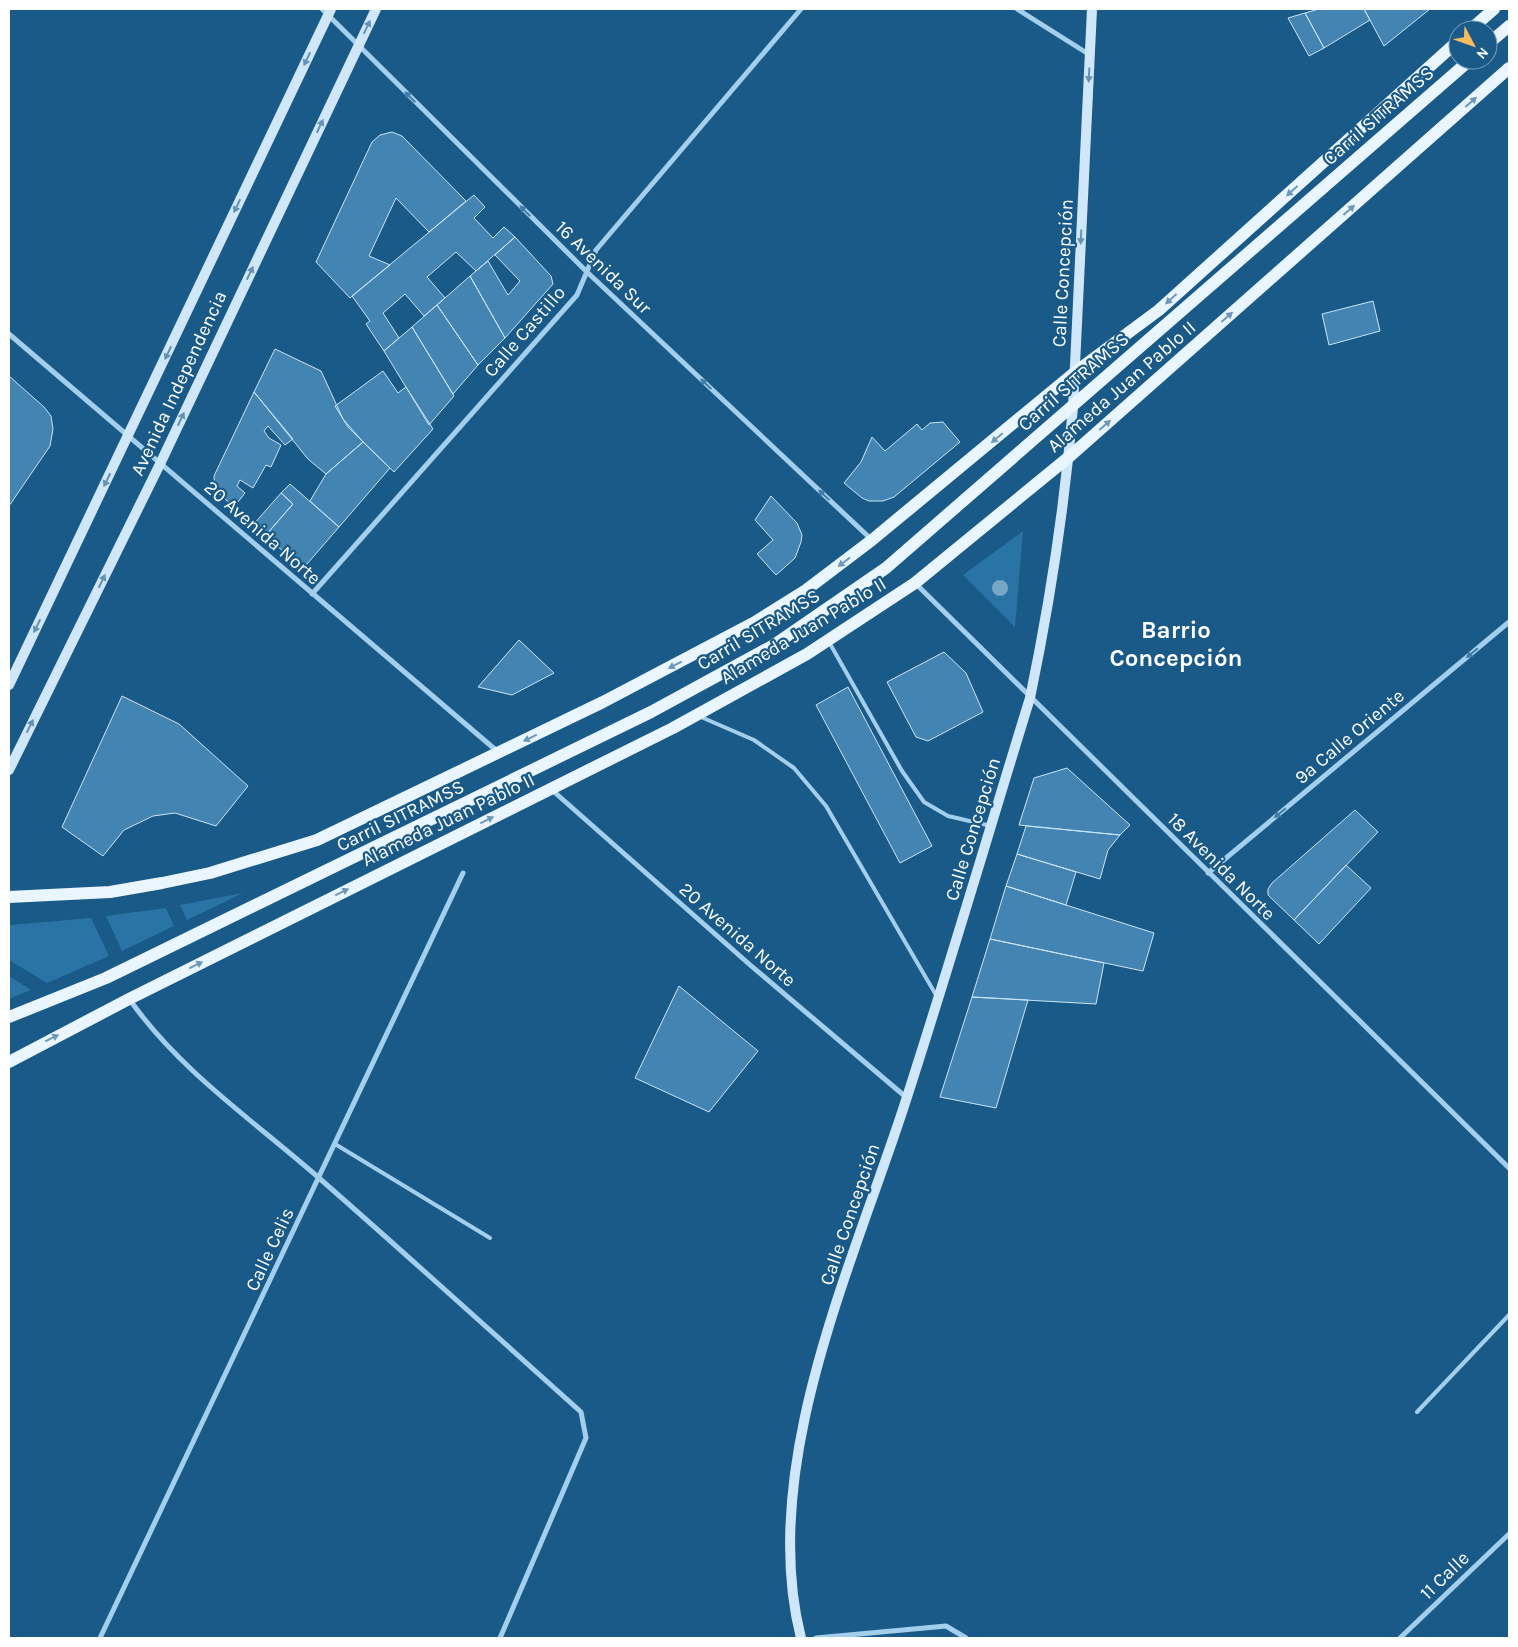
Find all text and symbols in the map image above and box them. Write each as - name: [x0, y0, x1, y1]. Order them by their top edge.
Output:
- one-way arrow: [363, 20, 371, 34]
- north arrow: [1448, 20, 1498, 70]
- text: N: [1473, 44, 1492, 63]
- one-way arrow: [303, 52, 311, 66]
- street label: Carril SITRAMSS: [1319, 62, 1438, 170]
- one-way arrow: [1084, 67, 1092, 83]
- one-way arrow: [404, 91, 416, 103]
- one-way arrow: [1464, 96, 1476, 108]
- one-way arrow: [316, 119, 324, 133]
- one-way arrow: [1286, 185, 1298, 197]
- street label: Calle Concepción: [1048, 198, 1078, 348]
- one-way arrow: [233, 199, 241, 213]
- one-way arrow: [1342, 204, 1355, 215]
- one-way arrow: [519, 205, 531, 217]
- street label: 16 Avenida Sur: [551, 216, 656, 319]
- one-way arrow: [1076, 229, 1084, 245]
- one-way arrow: [246, 266, 254, 280]
- street label: Calle Castillo: [479, 282, 570, 381]
- street label: Avenida Independencia: [126, 287, 231, 479]
- one-way arrow: [1164, 294, 1177, 305]
- one-way arrow: [1221, 311, 1233, 323]
- street label: Alameda Juan Pablo II: [1043, 316, 1200, 457]
- street label: Carril SITRAMSS: [1014, 328, 1133, 436]
- one-way arrow: [163, 345, 172, 360]
- one-way arrow: [700, 378, 712, 390]
- one-way arrow: [176, 412, 185, 427]
- one-way arrow: [1099, 419, 1111, 431]
- one-way arrow: [990, 432, 1003, 443]
- one-way arrow: [103, 473, 111, 487]
- street label: 20 Avenida Norte: [200, 476, 325, 589]
- one-way arrow: [818, 489, 830, 501]
- one-way arrow: [838, 557, 851, 568]
- one-way arrow: [98, 573, 106, 588]
- street label: Alameda Juan Pablo II: [717, 573, 890, 689]
- street label: Carril SITRAMSS: [693, 585, 824, 675]
- district label: Barrio Concepción: [1110, 616, 1242, 672]
- one-way arrow: [32, 619, 41, 634]
- one-way arrow: [1466, 647, 1479, 658]
- one-way arrow: [668, 661, 682, 669]
- street label: 9a Calle Oriente: [1291, 685, 1409, 789]
- one-way arrow: [26, 719, 34, 733]
- one-way arrow: [523, 734, 537, 742]
- street label: Calle Concepción: [941, 755, 1005, 904]
- street label: Alameda Juan Pablo II: [359, 769, 538, 871]
- street label: Carril SITRAMSS: [333, 775, 468, 856]
- street label: 18 Avenida Norte: [1163, 808, 1280, 925]
- one-way arrow: [1274, 808, 1287, 819]
- one-way arrow: [480, 816, 495, 824]
- street label: 20 Avenida Norte: [675, 878, 800, 991]
- one-way arrow: [335, 888, 349, 896]
- one-way arrow: [189, 961, 204, 969]
- one-way arrow: [44, 1034, 59, 1043]
- street label: Calle Concepción: [815, 1141, 885, 1288]
- street label: Calle Celis: [241, 1204, 299, 1295]
- street label: 11 Calle: [1416, 1547, 1474, 1604]

